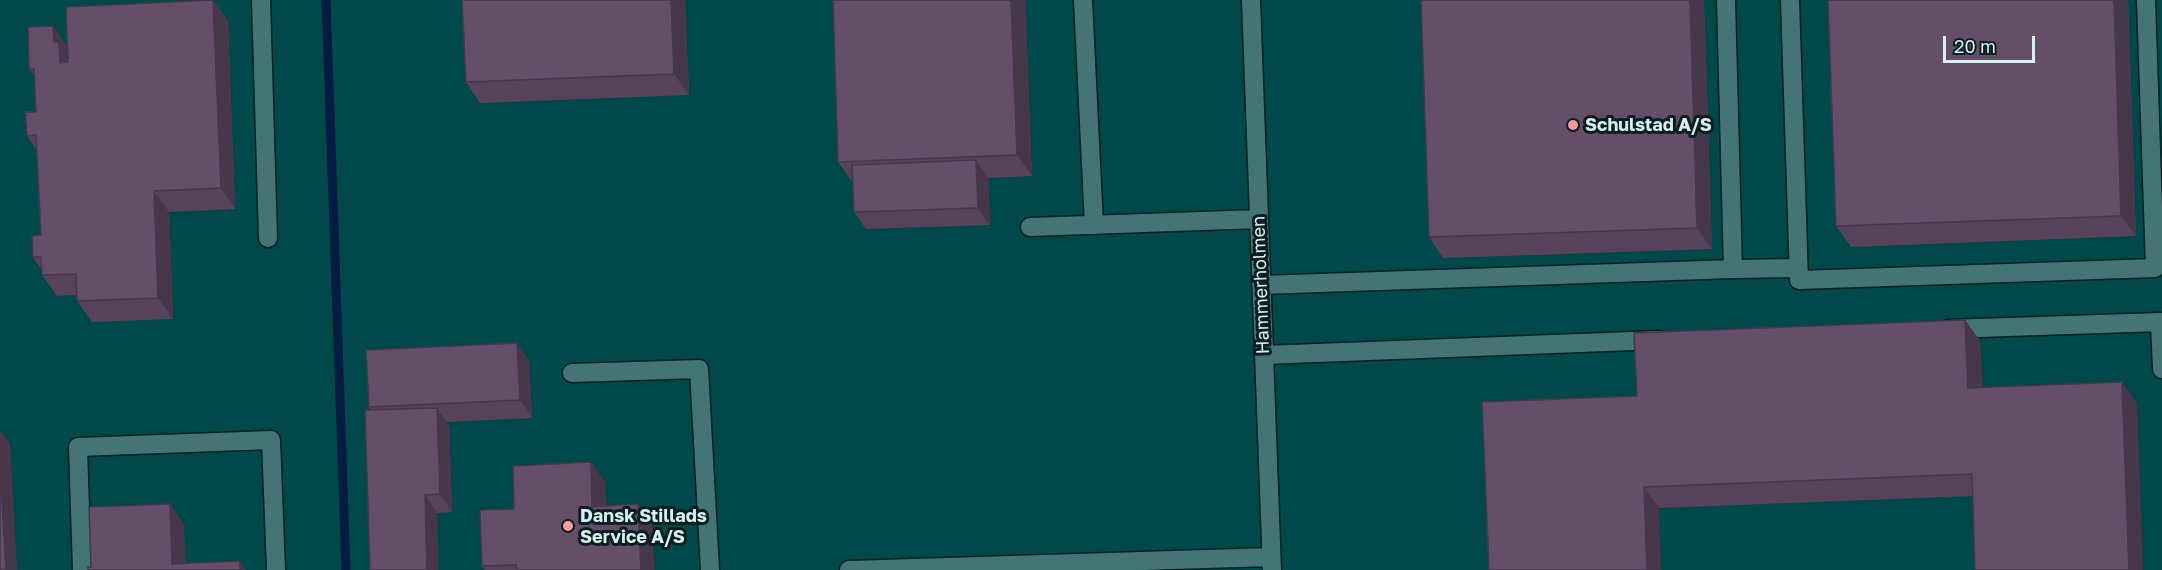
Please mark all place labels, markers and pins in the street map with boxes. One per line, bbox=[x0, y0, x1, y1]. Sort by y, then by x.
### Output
place label: Schulstad A/S bbox=[1585, 114, 1712, 136]
marker: Schulstad A/S bbox=[1566, 118, 1580, 132]
place label: Dansk Stillads Service A/S bbox=[580, 505, 707, 548]
marker: Dansk Stillads Service A/S bbox=[561, 519, 575, 533]

